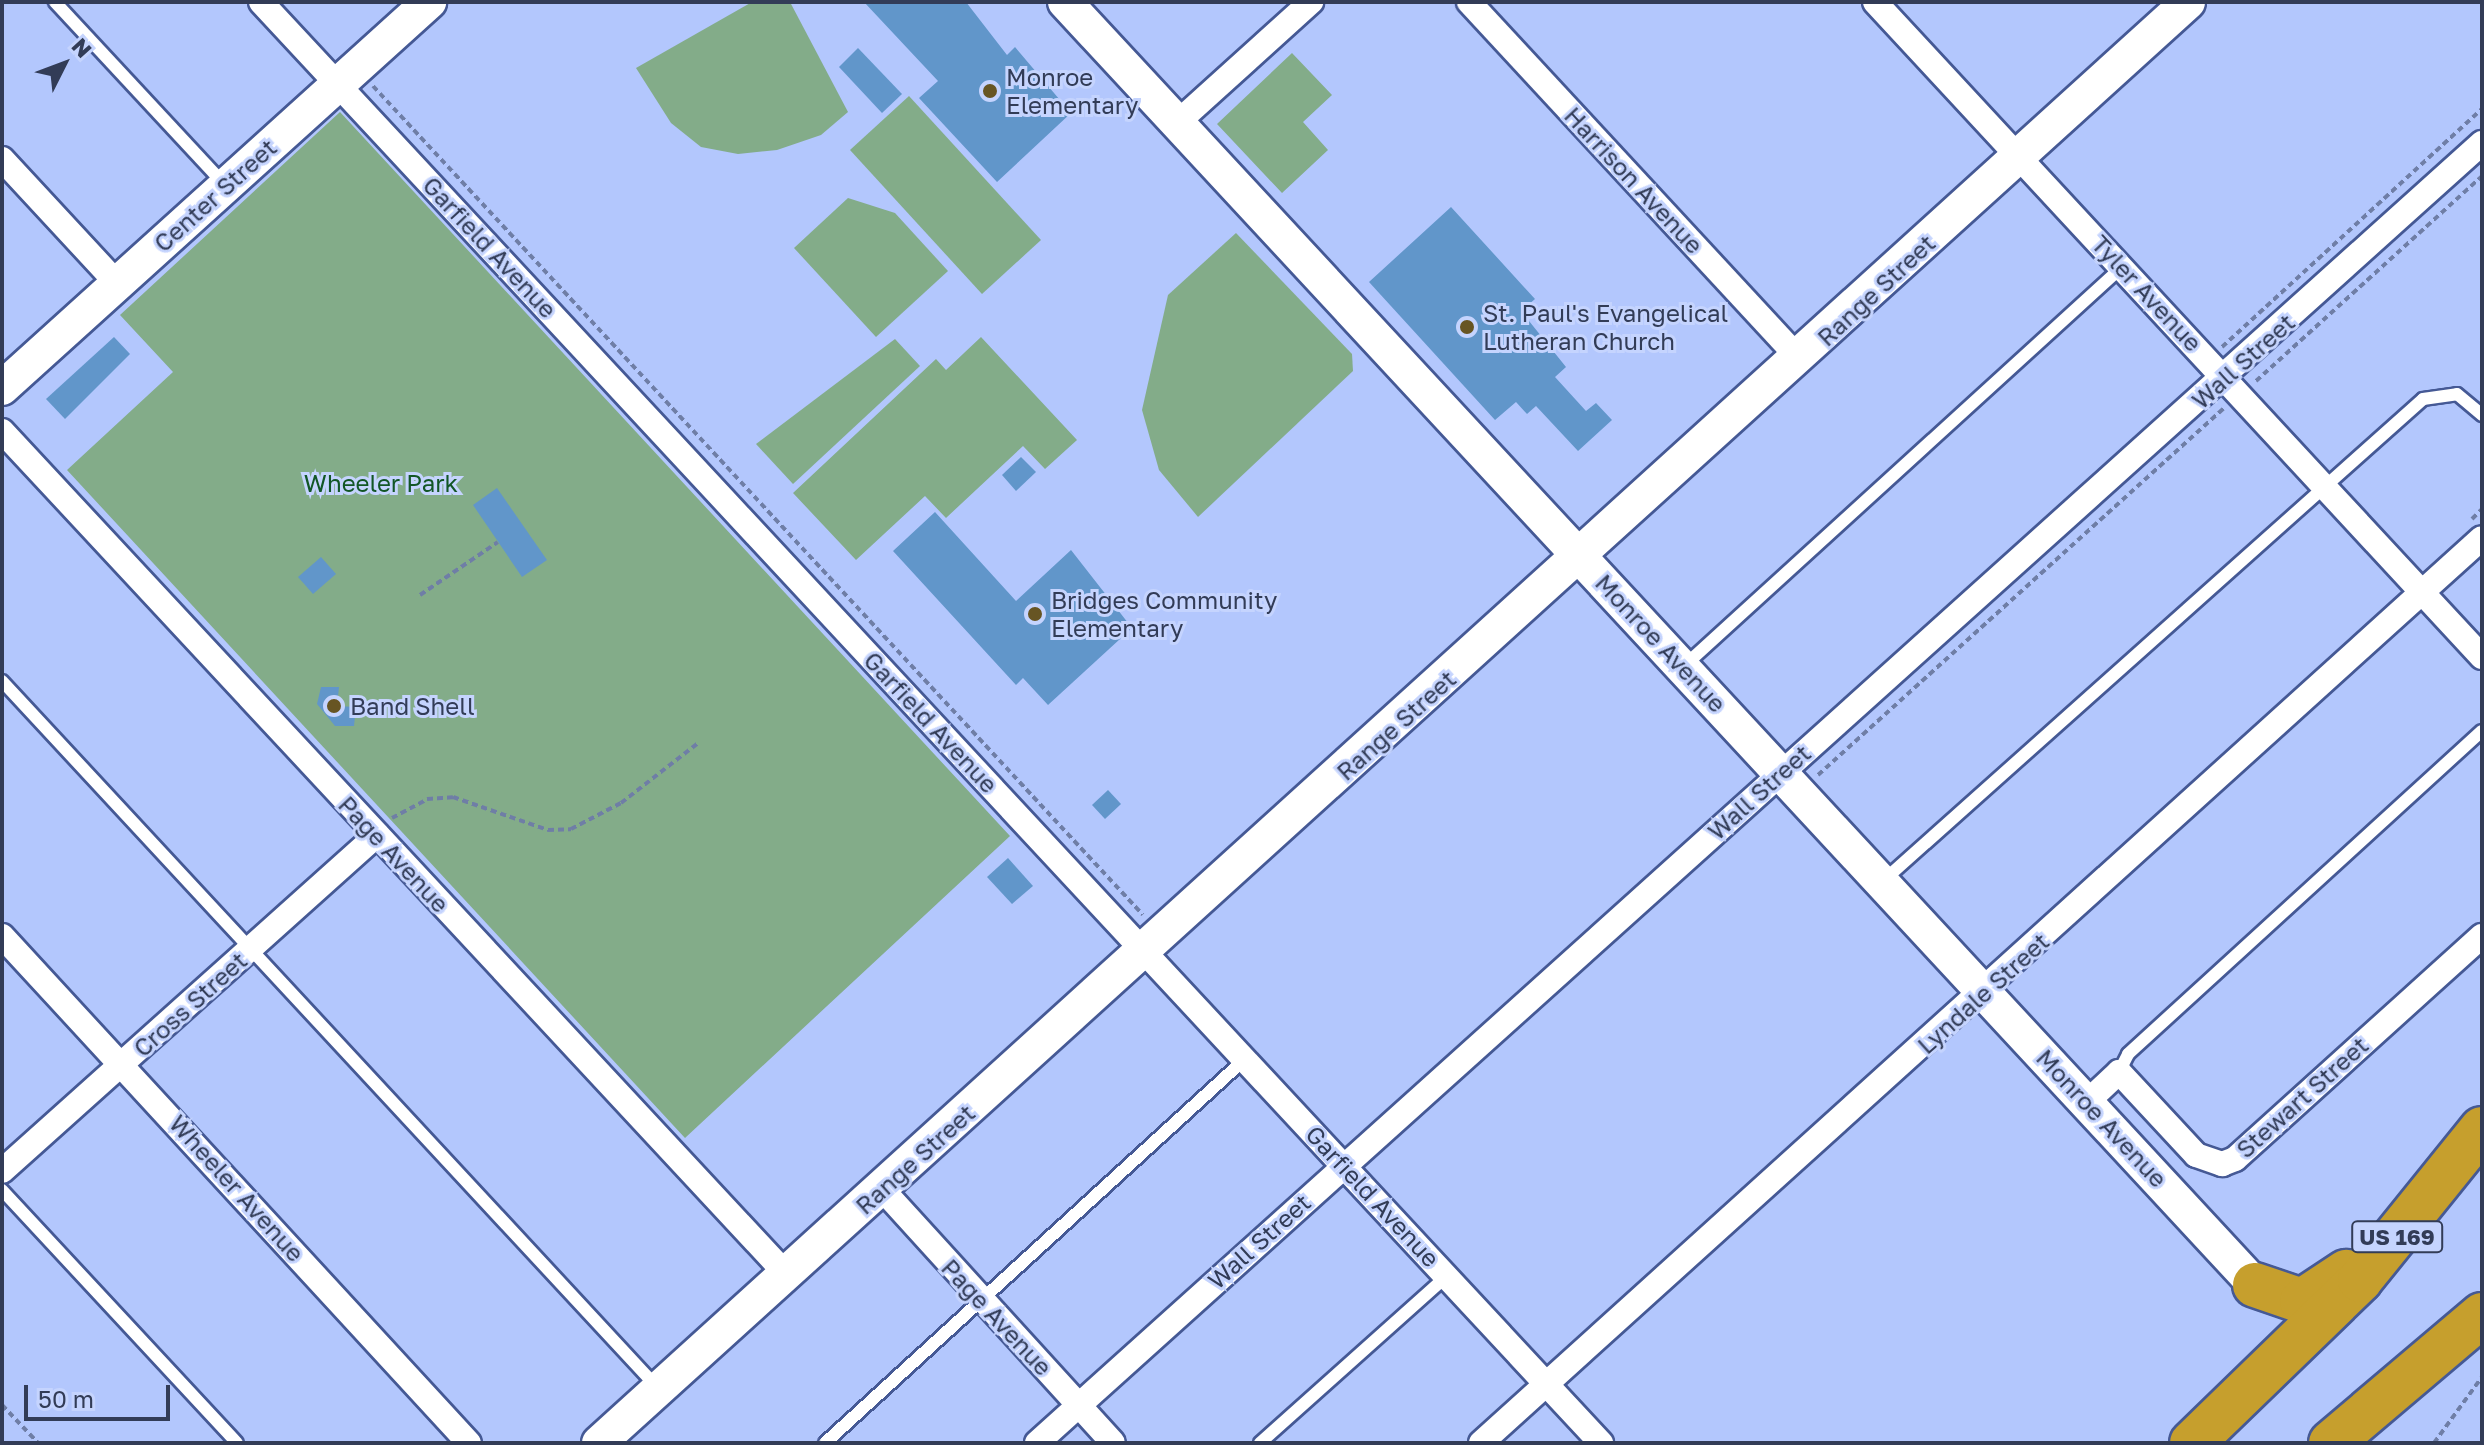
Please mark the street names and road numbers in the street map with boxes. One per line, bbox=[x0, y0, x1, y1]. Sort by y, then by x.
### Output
street label: Harrison Avenue bbox=[1559, 101, 1709, 259]
street label: Center Street bbox=[148, 133, 282, 257]
street label: Garfield Avenue bbox=[417, 170, 563, 324]
street label: Range Street bbox=[1811, 228, 1941, 352]
street label: Tyler Avenue bbox=[2086, 229, 2208, 357]
street label: Wall Street bbox=[2186, 307, 2300, 415]
street label: Monroe Avenue bbox=[1590, 568, 1732, 718]
street label: Garfield Avenue bbox=[858, 645, 1004, 799]
street label: Range Street bbox=[1331, 664, 1461, 786]
street label: Wall Street bbox=[1702, 738, 1816, 846]
street label: Page Avenue bbox=[333, 790, 455, 918]
street label: Lyndale Street bbox=[1911, 927, 2055, 1059]
street label: Cross Street bbox=[127, 946, 253, 1062]
street label: Stewart Street bbox=[2230, 1030, 2374, 1164]
street label: Monroe Avenue bbox=[2031, 1043, 2173, 1193]
street label: Range Street bbox=[850, 1098, 980, 1220]
street label: Wheeler Avenue bbox=[164, 1109, 310, 1267]
street label: Garfield Avenue bbox=[1300, 1119, 1446, 1273]
street label: Wall Street bbox=[1202, 1187, 1316, 1295]
road number: US 169 bbox=[2351, 1219, 2443, 1255]
street label: Page Avenue bbox=[936, 1253, 1058, 1381]

